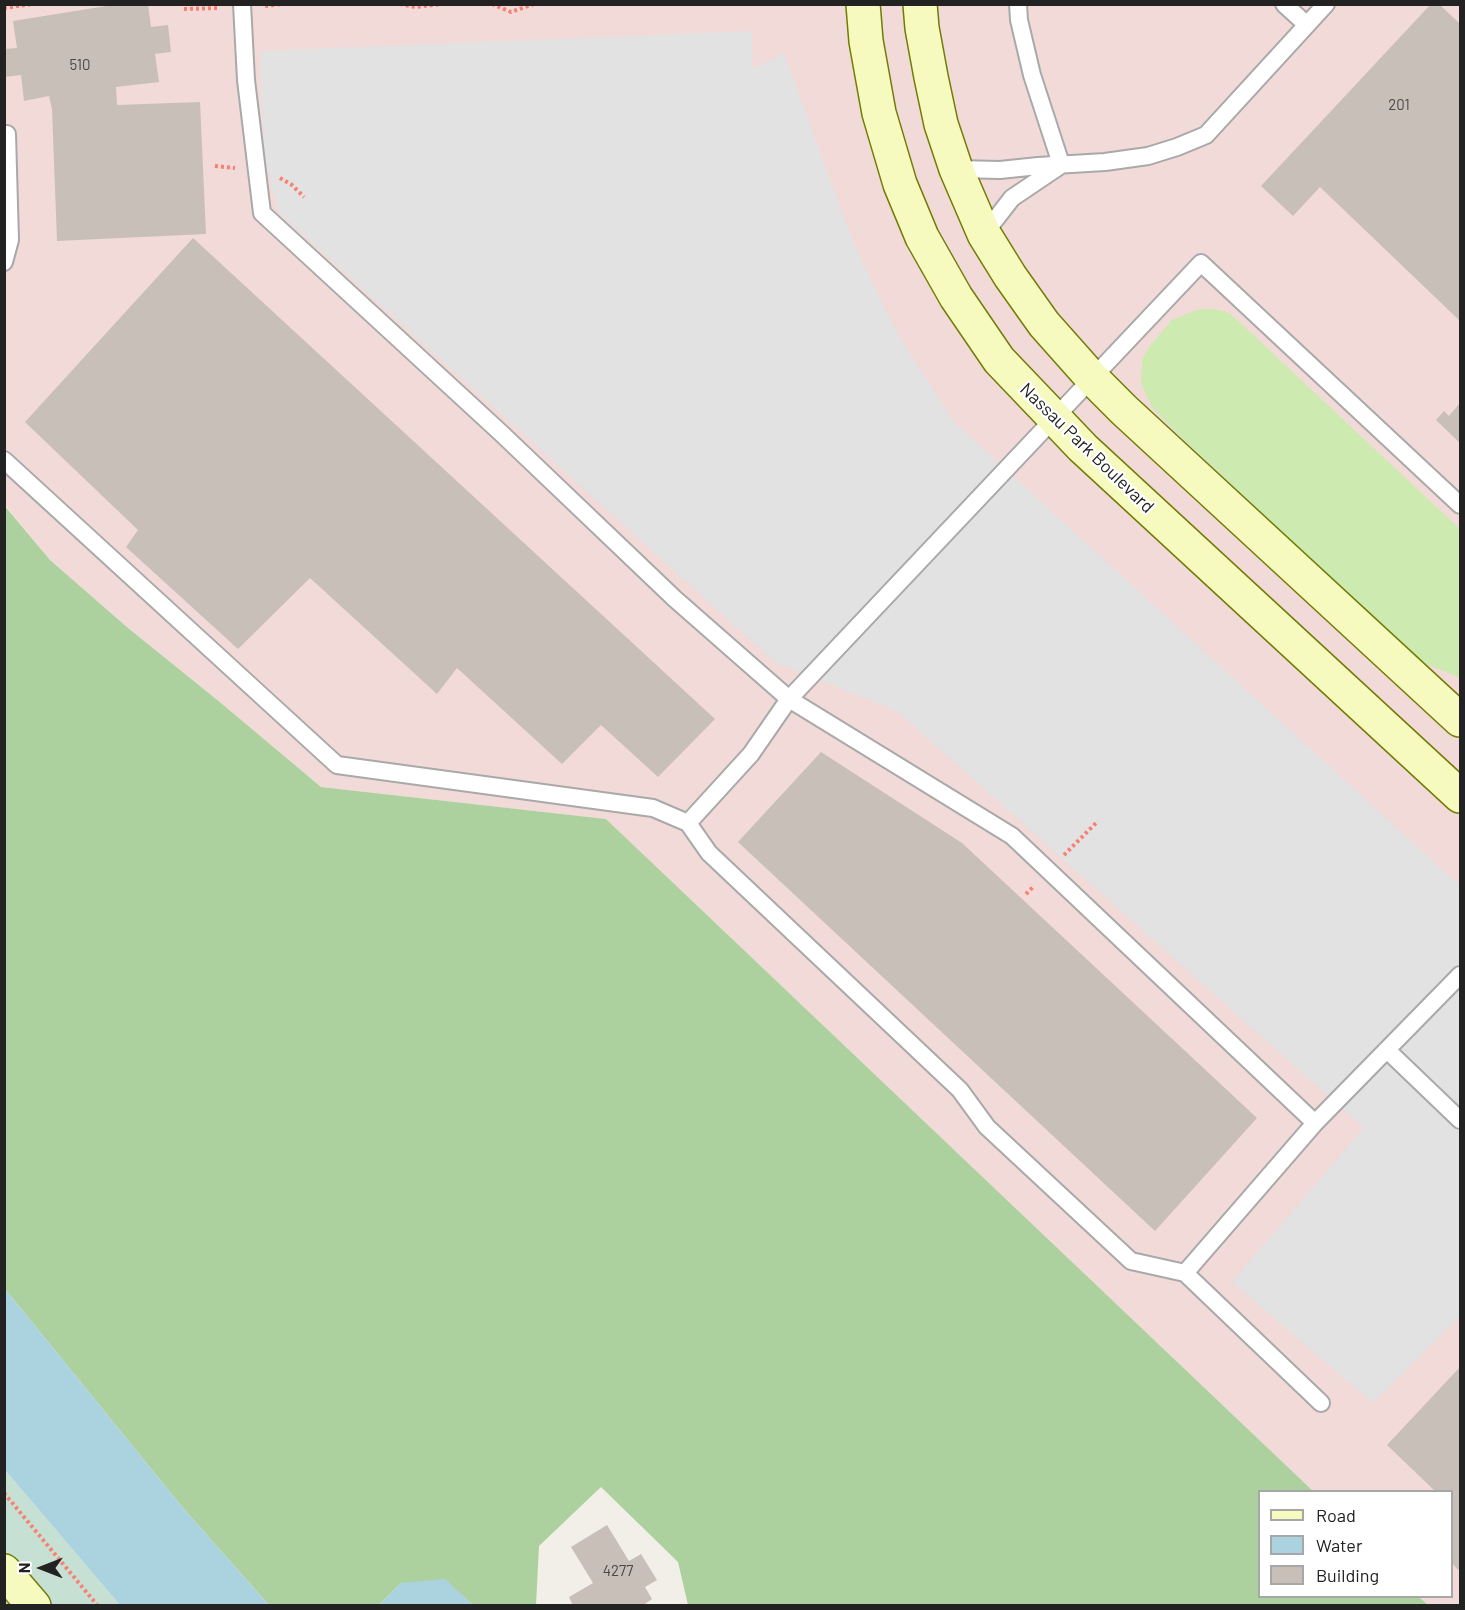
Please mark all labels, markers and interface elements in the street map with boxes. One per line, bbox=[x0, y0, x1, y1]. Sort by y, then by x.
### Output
house number: 510 bbox=[69, 56, 91, 74]
house number: 201 bbox=[1388, 96, 1410, 114]
street label: Nassau Park Boulevard bbox=[1016, 378, 1158, 518]
legend bbox=[1258, 1490, 1453, 1598]
text: Road bbox=[1316, 1504, 1356, 1526]
text: Water bbox=[1316, 1534, 1363, 1556]
north arrow bbox=[12, 1538, 72, 1598]
house number: 4277 bbox=[603, 1562, 633, 1580]
text: N bbox=[14, 1563, 33, 1573]
text: Building bbox=[1316, 1564, 1379, 1586]

